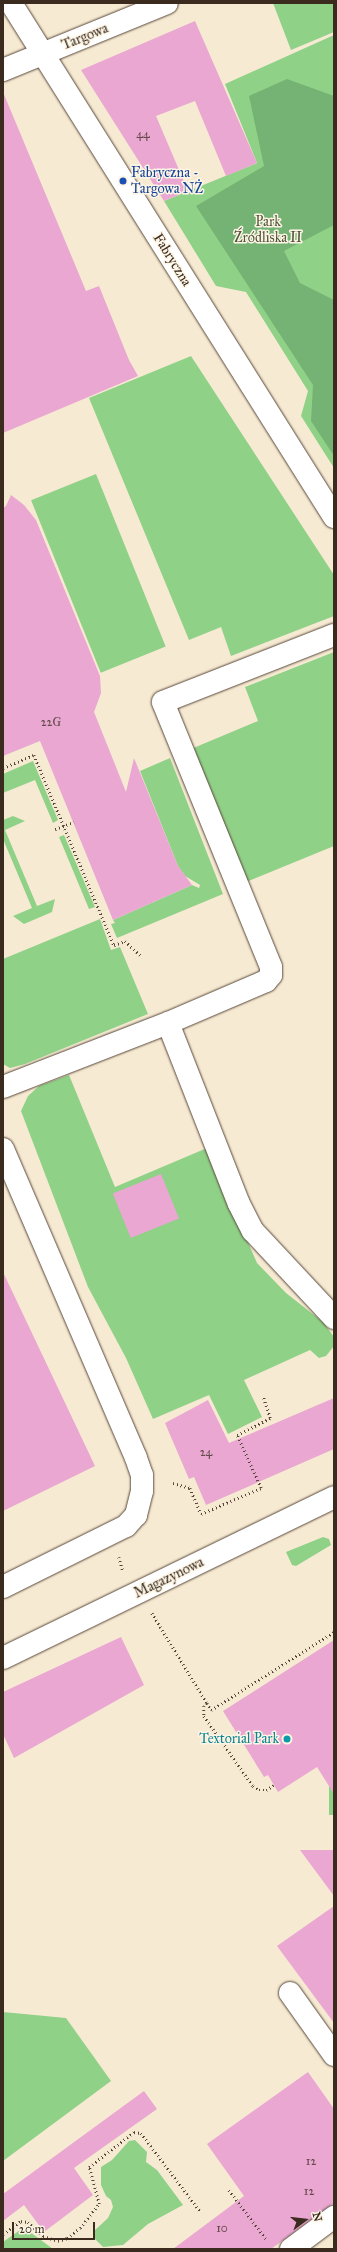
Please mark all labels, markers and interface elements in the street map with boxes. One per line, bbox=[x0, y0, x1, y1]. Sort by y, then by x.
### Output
street label: Targowa bbox=[59, 20, 111, 54]
house number: 44 bbox=[136, 128, 150, 142]
place label: Fabryczna - Targowa NŻ bbox=[131, 165, 203, 198]
marker: Fabryczna - Targowa NŻ bbox=[118, 176, 128, 186]
park label: Park Źródliska II bbox=[234, 214, 302, 246]
street label: Fabryczna bbox=[149, 231, 195, 289]
house number: 22G bbox=[41, 716, 61, 730]
house number: 24 bbox=[200, 1446, 212, 1460]
street label: Magazynowa bbox=[131, 1554, 207, 1602]
place label: Textorial Park bbox=[199, 1731, 279, 1747]
marker: Textorial Park bbox=[282, 1734, 292, 1744]
house number: 12 bbox=[306, 2155, 316, 2169]
house number: 12 bbox=[304, 2185, 314, 2199]
north arrow bbox=[285, 2200, 325, 2240]
text: N bbox=[310, 2211, 325, 2223]
scale bar bbox=[14, 2214, 97, 2240]
text: 20 m bbox=[19, 2222, 45, 2236]
house number: 10 bbox=[216, 2222, 228, 2236]

